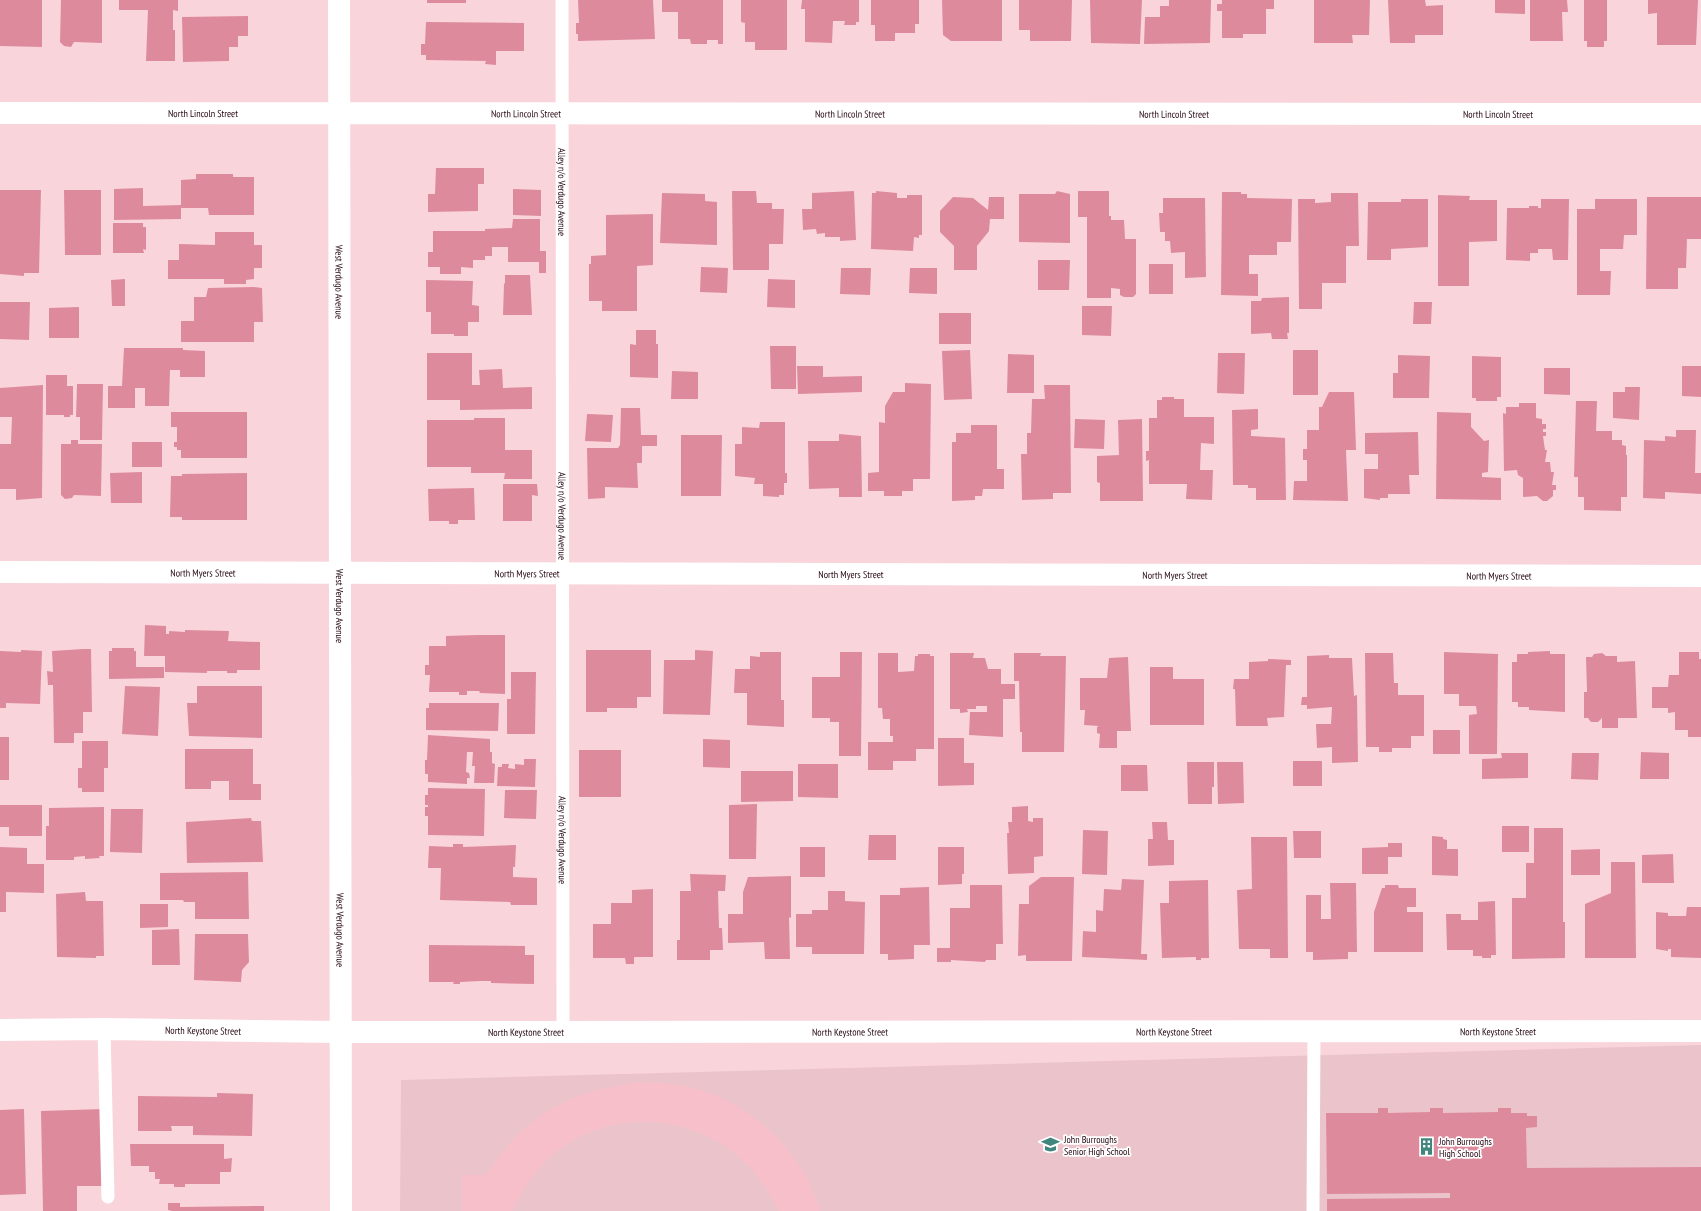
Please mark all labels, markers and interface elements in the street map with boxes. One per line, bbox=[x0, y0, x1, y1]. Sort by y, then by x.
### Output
street label: North Lincoln Street bbox=[168, 107, 238, 120]
street label: North Lincoln Street bbox=[491, 107, 561, 120]
street label: North Lincoln Street bbox=[815, 107, 885, 120]
street label: North Lincoln Street bbox=[1139, 107, 1209, 120]
street label: North Lincoln Street bbox=[1463, 107, 1533, 120]
street label: Alley n/o Verdugo Avenue bbox=[556, 148, 569, 236]
street label: West Verdugo Avenue bbox=[333, 245, 346, 319]
street label: Alley n/o Verdugo Avenue bbox=[556, 472, 569, 560]
street label: North Myers Street bbox=[170, 566, 236, 579]
street label: North Myers Street bbox=[494, 567, 560, 580]
street label: North Myers Street bbox=[818, 567, 884, 581]
street label: North Myers Street bbox=[1142, 568, 1208, 581]
street label: West Verdugo Avenue bbox=[333, 569, 347, 643]
street label: North Myers Street bbox=[1466, 569, 1532, 582]
street label: Alley n/o Verdugo Avenue bbox=[556, 796, 569, 884]
street label: West Verdugo Avenue bbox=[334, 893, 347, 967]
street label: North Keystone Street bbox=[165, 1023, 241, 1037]
street label: North Keystone Street bbox=[488, 1025, 564, 1038]
street label: North Keystone Street bbox=[812, 1025, 888, 1038]
street label: North Keystone Street bbox=[1136, 1025, 1212, 1038]
street label: North Keystone Street bbox=[1460, 1025, 1536, 1038]
place label: John Burroughs Senior High School bbox=[1063, 1133, 1130, 1158]
school or university icon: John Burroughs Senior High School bbox=[1041, 1135, 1061, 1155]
place label: John Burroughs High School bbox=[1438, 1135, 1493, 1160]
building icon: John Burroughs High School bbox=[1416, 1137, 1436, 1157]

